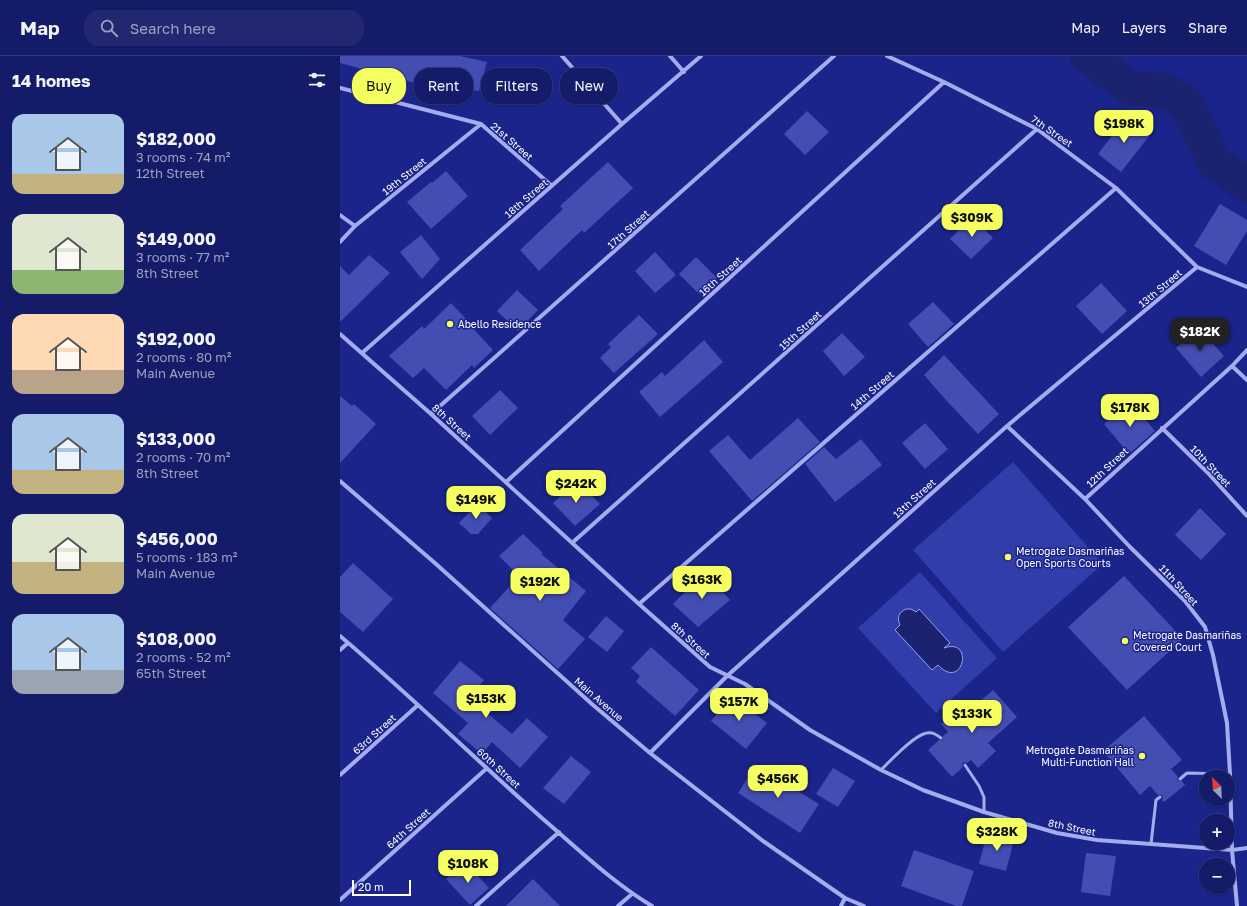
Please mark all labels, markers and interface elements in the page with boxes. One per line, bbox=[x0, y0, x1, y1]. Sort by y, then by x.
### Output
search box bbox=[84, 10, 364, 46]
text: Map bbox=[20, 16, 60, 39]
icon: search bbox=[98, 17, 120, 39]
text: Search here bbox=[130, 19, 216, 37]
text: Map bbox=[1071, 19, 1100, 36]
text: Layers bbox=[1122, 19, 1166, 36]
text: Share bbox=[1188, 19, 1227, 36]
chip: Buy bbox=[352, 68, 406, 104]
chip: Rent bbox=[414, 68, 473, 104]
chip: Filters bbox=[481, 68, 552, 104]
chip: New bbox=[560, 68, 618, 104]
icon: filters bbox=[306, 69, 328, 91]
text: 14 homes bbox=[12, 70, 91, 91]
pin: $198K bbox=[1096, 110, 1152, 144]
street label: 7th Street bbox=[1029, 113, 1075, 149]
text: $198K bbox=[1103, 115, 1145, 131]
street label: 21st Street bbox=[488, 119, 536, 163]
text: $182,000 bbox=[136, 128, 216, 149]
icon: home bbox=[44, 130, 92, 178]
text: 3 rooms · 74 m² bbox=[136, 149, 230, 165]
street label: 19th Street bbox=[380, 155, 428, 197]
text: 12th Street bbox=[136, 165, 205, 181]
street label: 18th Street bbox=[502, 176, 550, 220]
pin: $309K bbox=[944, 204, 1000, 238]
street label: 17th Street bbox=[605, 207, 651, 251]
text: $309K bbox=[951, 209, 993, 225]
text: $149,000 bbox=[136, 228, 216, 249]
icon: home bbox=[44, 230, 92, 278]
text: 3 rooms · 77 m² bbox=[136, 249, 229, 265]
street label: 16th Street bbox=[696, 254, 744, 298]
text: 8th Street bbox=[136, 265, 199, 281]
street label: 13th Street bbox=[1136, 266, 1184, 310]
street label: 15th Street bbox=[776, 308, 824, 352]
place label: Abello Residence bbox=[458, 318, 541, 330]
pin: $182K bbox=[1172, 318, 1228, 352]
marker: Abello Residence bbox=[445, 319, 455, 329]
text: $182K bbox=[1179, 323, 1221, 339]
text: $192,000 bbox=[136, 328, 216, 349]
icon: home bbox=[44, 330, 92, 378]
text: 2 rooms · 80 m² bbox=[136, 349, 232, 365]
text: Main Avenue bbox=[136, 365, 215, 381]
street label: 14th Street bbox=[848, 368, 896, 412]
pin: $178K bbox=[1102, 394, 1158, 428]
text: $178K bbox=[1110, 399, 1150, 415]
street label: 8th Street bbox=[430, 401, 474, 443]
text: $133,000 bbox=[136, 428, 215, 449]
icon: home bbox=[44, 430, 92, 478]
street label: 10th Street bbox=[1188, 443, 1234, 489]
street label: 12th Street bbox=[1084, 445, 1130, 489]
text: 2 rooms · 70 m² bbox=[136, 449, 231, 465]
text: 8th Street bbox=[136, 465, 199, 481]
pin: $242K bbox=[548, 470, 604, 504]
text: $242K bbox=[555, 475, 597, 491]
street label: 13th Street bbox=[890, 476, 938, 520]
pin: $149K bbox=[448, 486, 504, 520]
text: $149K bbox=[455, 491, 497, 507]
text: $456,000 bbox=[136, 528, 218, 549]
icon: home bbox=[44, 530, 92, 578]
place label: Metrogate Dasmariñas Open Sports Courts bbox=[1016, 545, 1124, 569]
text: 5 rooms · 183 m² bbox=[136, 549, 237, 565]
marker: Metrogate Dasmariñas Open Sports Courts bbox=[1003, 552, 1013, 562]
street label: 11th Street bbox=[1157, 562, 1201, 608]
text: Main Avenue bbox=[136, 565, 215, 581]
pin: $163K bbox=[674, 566, 730, 600]
pin: $192K bbox=[512, 568, 568, 602]
text: $163K bbox=[681, 571, 723, 587]
text: $192K bbox=[519, 573, 561, 589]
street label: 8th Street bbox=[669, 619, 713, 661]
text: $108,000 bbox=[136, 628, 217, 649]
place label: Metrogate Dasmariñas Covered Court bbox=[1133, 629, 1241, 653]
icon: home bbox=[44, 630, 92, 678]
marker: Metrogate Dasmariñas Covered Court bbox=[1120, 636, 1130, 646]
text: 2 rooms · 52 m² bbox=[136, 649, 231, 665]
text: 65th Street bbox=[136, 665, 206, 681]
street label: Main Avenue bbox=[572, 674, 626, 724]
pin: $153K bbox=[458, 685, 514, 719]
pin: $157K bbox=[711, 688, 767, 722]
text: $153K bbox=[466, 690, 506, 706]
text: $157K bbox=[719, 693, 759, 709]
pin: $133K bbox=[944, 700, 1000, 734]
text: $133K bbox=[952, 705, 992, 721]
street label: 63rd Street bbox=[350, 711, 398, 757]
place label: Metrogate Dasmariñas Multi-Function Hall bbox=[1026, 744, 1134, 768]
street label: 60th Street bbox=[475, 745, 523, 791]
marker: Metrogate Dasmariñas Multi-Function Hall bbox=[1137, 751, 1147, 761]
pin: $456K bbox=[750, 765, 806, 799]
text: $456K bbox=[757, 770, 799, 786]
north arrow bbox=[1199, 770, 1235, 806]
map controls bbox=[1199, 770, 1235, 894]
street label: 64th Street bbox=[384, 805, 432, 851]
button: + bbox=[1199, 814, 1235, 850]
street label: 8th Street bbox=[1047, 816, 1097, 838]
pin: $328K bbox=[969, 818, 1025, 852]
text: $328K bbox=[976, 823, 1018, 839]
pin: $108K bbox=[440, 850, 496, 884]
text: $108K bbox=[447, 855, 489, 871]
button: − bbox=[1199, 858, 1235, 894]
scale bar bbox=[352, 878, 411, 897]
text: 20 m bbox=[358, 880, 384, 893]

